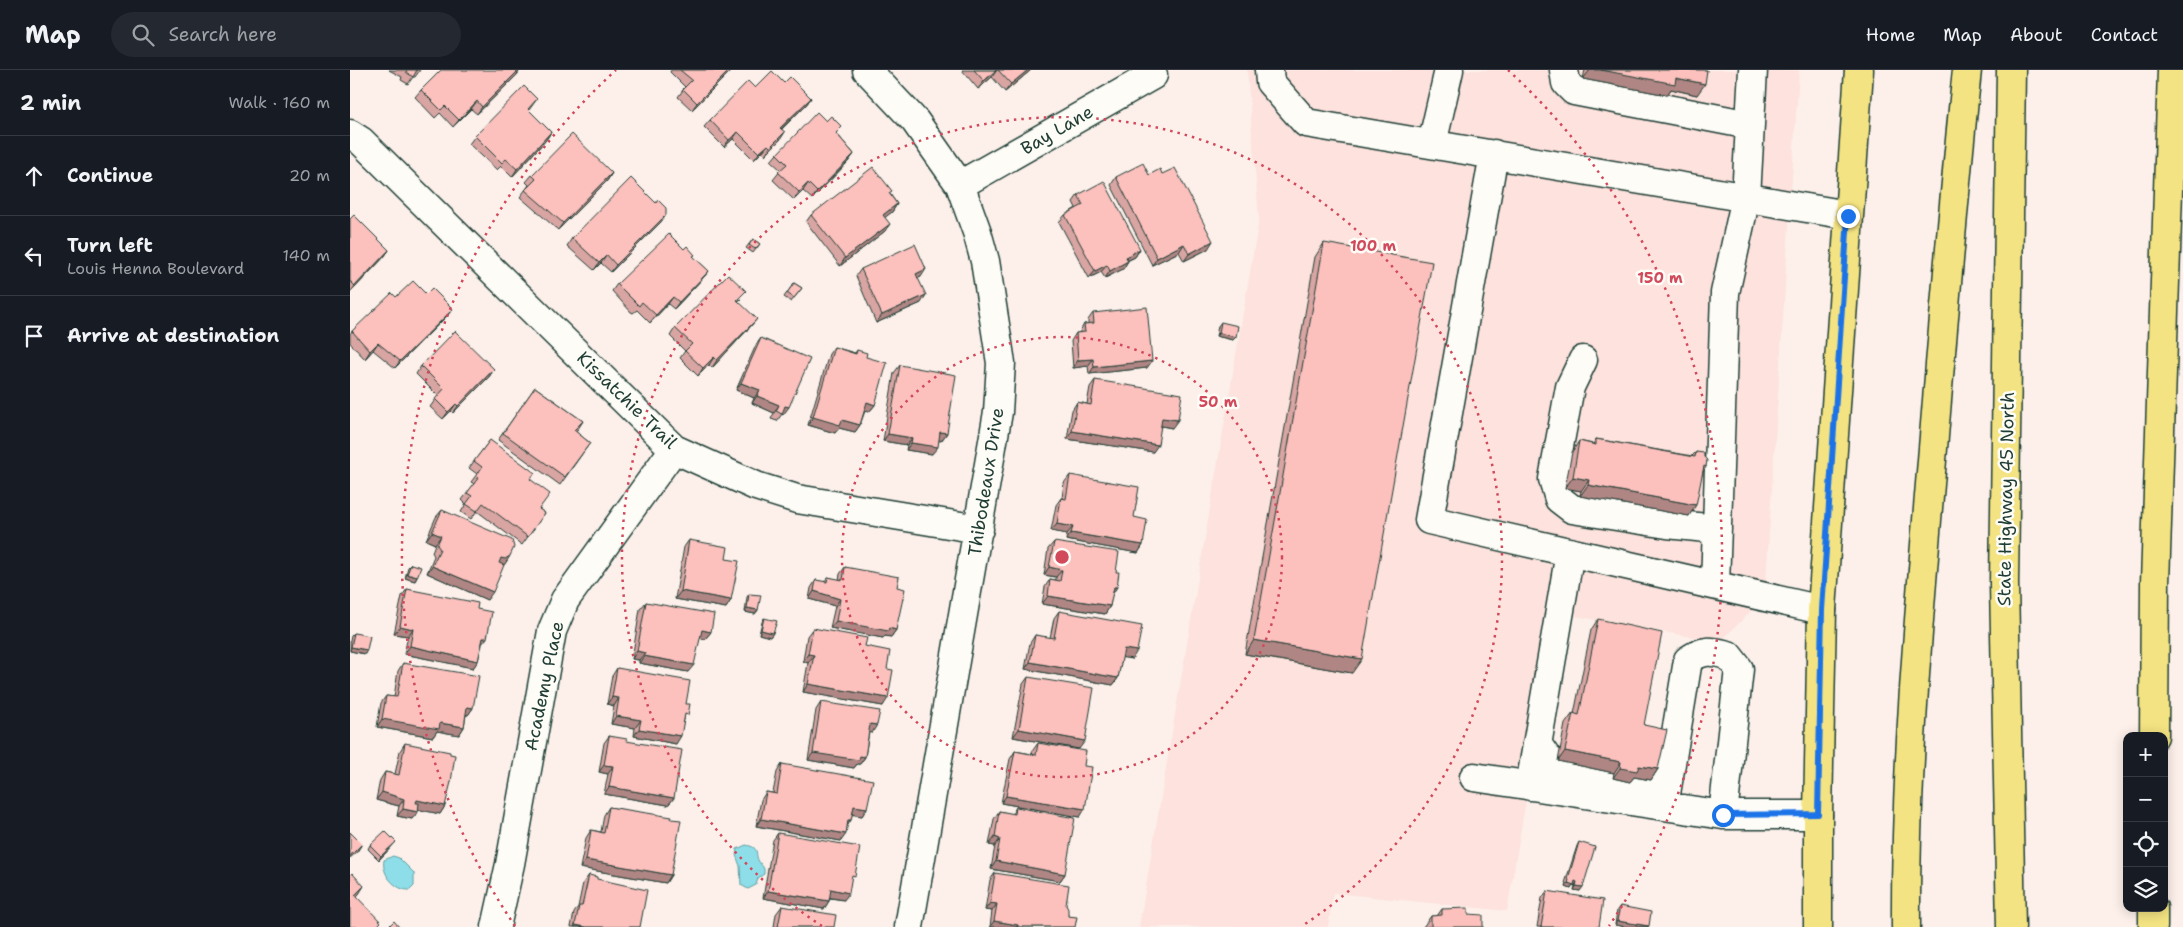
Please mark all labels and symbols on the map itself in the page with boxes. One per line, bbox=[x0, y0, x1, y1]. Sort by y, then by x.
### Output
street label: Bay Lane bbox=[1016, 100, 1098, 160]
route end bbox=[1837, 205, 1860, 228]
text: 100 m bbox=[1350, 236, 1396, 256]
text: 150 m bbox=[1637, 268, 1683, 288]
street label: Kissatchie Trail bbox=[572, 346, 683, 454]
text: 50 m bbox=[1199, 392, 1238, 412]
street label: State Highway 45 North bbox=[1992, 392, 2020, 606]
street label: Thibodeaux Drive bbox=[962, 406, 1010, 558]
centre of rings bbox=[1053, 548, 1071, 566]
street label: Academy Place bbox=[519, 619, 569, 753]
route start bbox=[1712, 804, 1735, 827]

